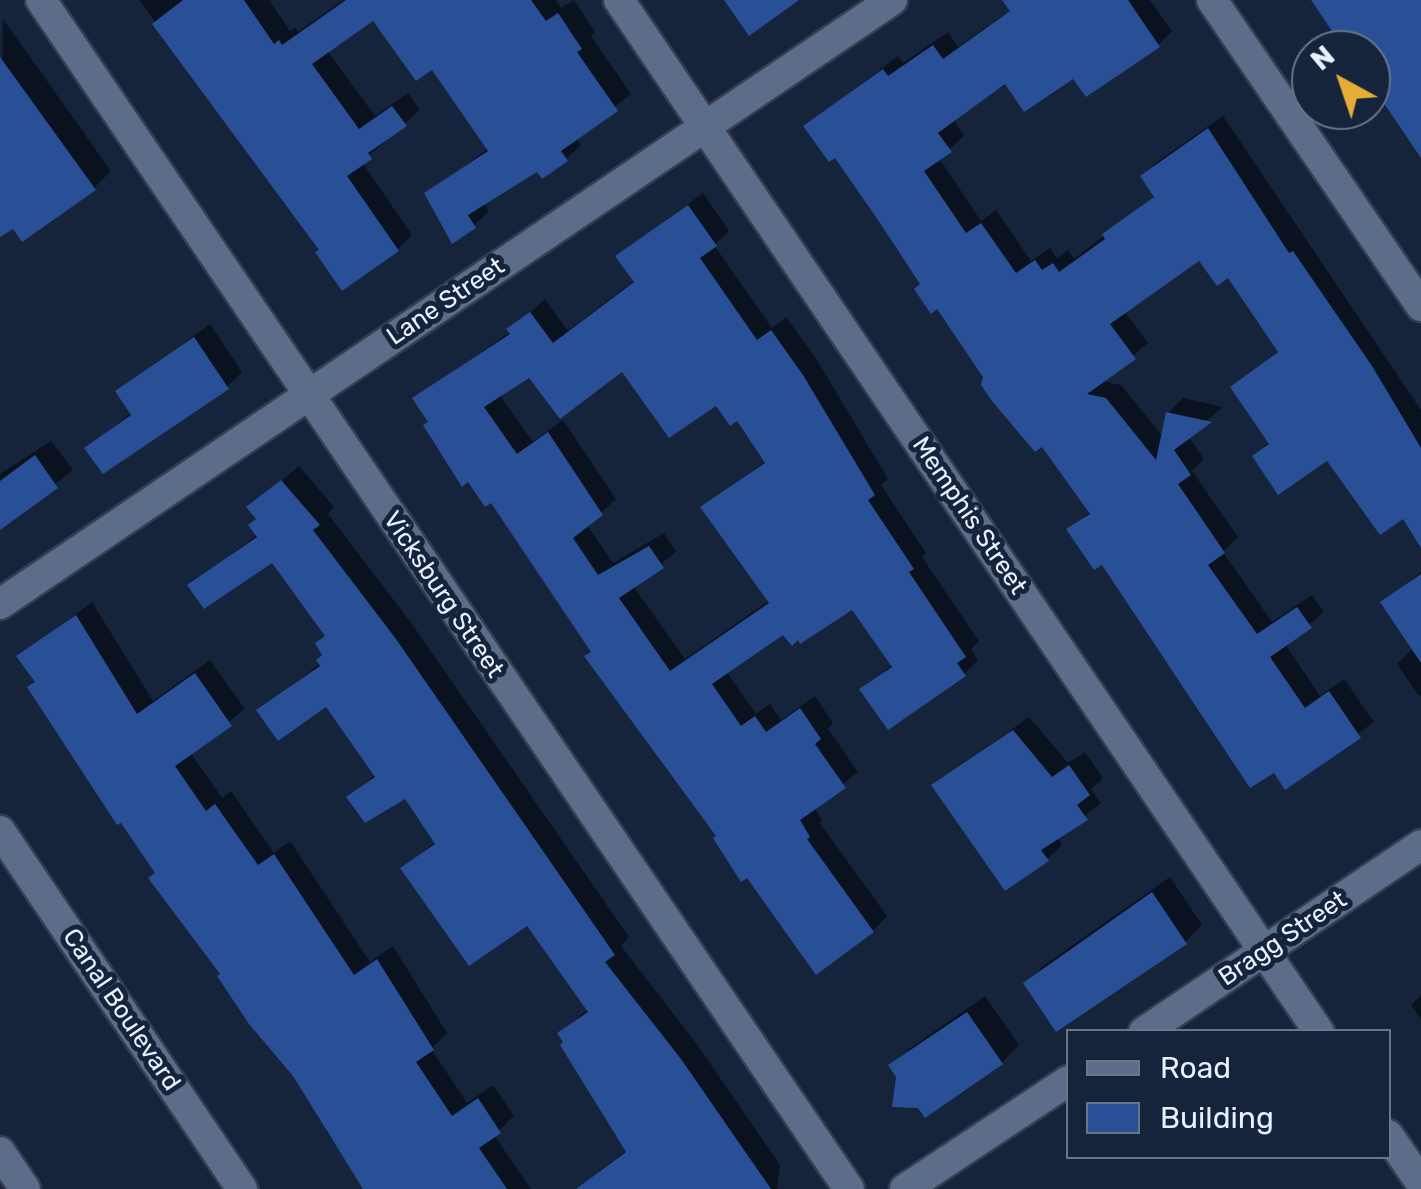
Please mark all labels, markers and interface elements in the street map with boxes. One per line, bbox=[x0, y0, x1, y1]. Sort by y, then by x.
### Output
north arrow bbox=[1291, 30, 1391, 130]
text: N bbox=[1304, 39, 1341, 77]
street label: Lane Street bbox=[381, 252, 511, 352]
street label: Memphis Street bbox=[905, 432, 1033, 600]
street label: Vicksburg Street bbox=[376, 506, 510, 684]
street label: Bragg Street bbox=[1213, 885, 1353, 993]
street label: Canal Boulevard bbox=[56, 923, 186, 1097]
legend bbox=[1066, 1029, 1391, 1159]
text: Road bbox=[1160, 1050, 1231, 1086]
text: Building bbox=[1160, 1100, 1274, 1136]

